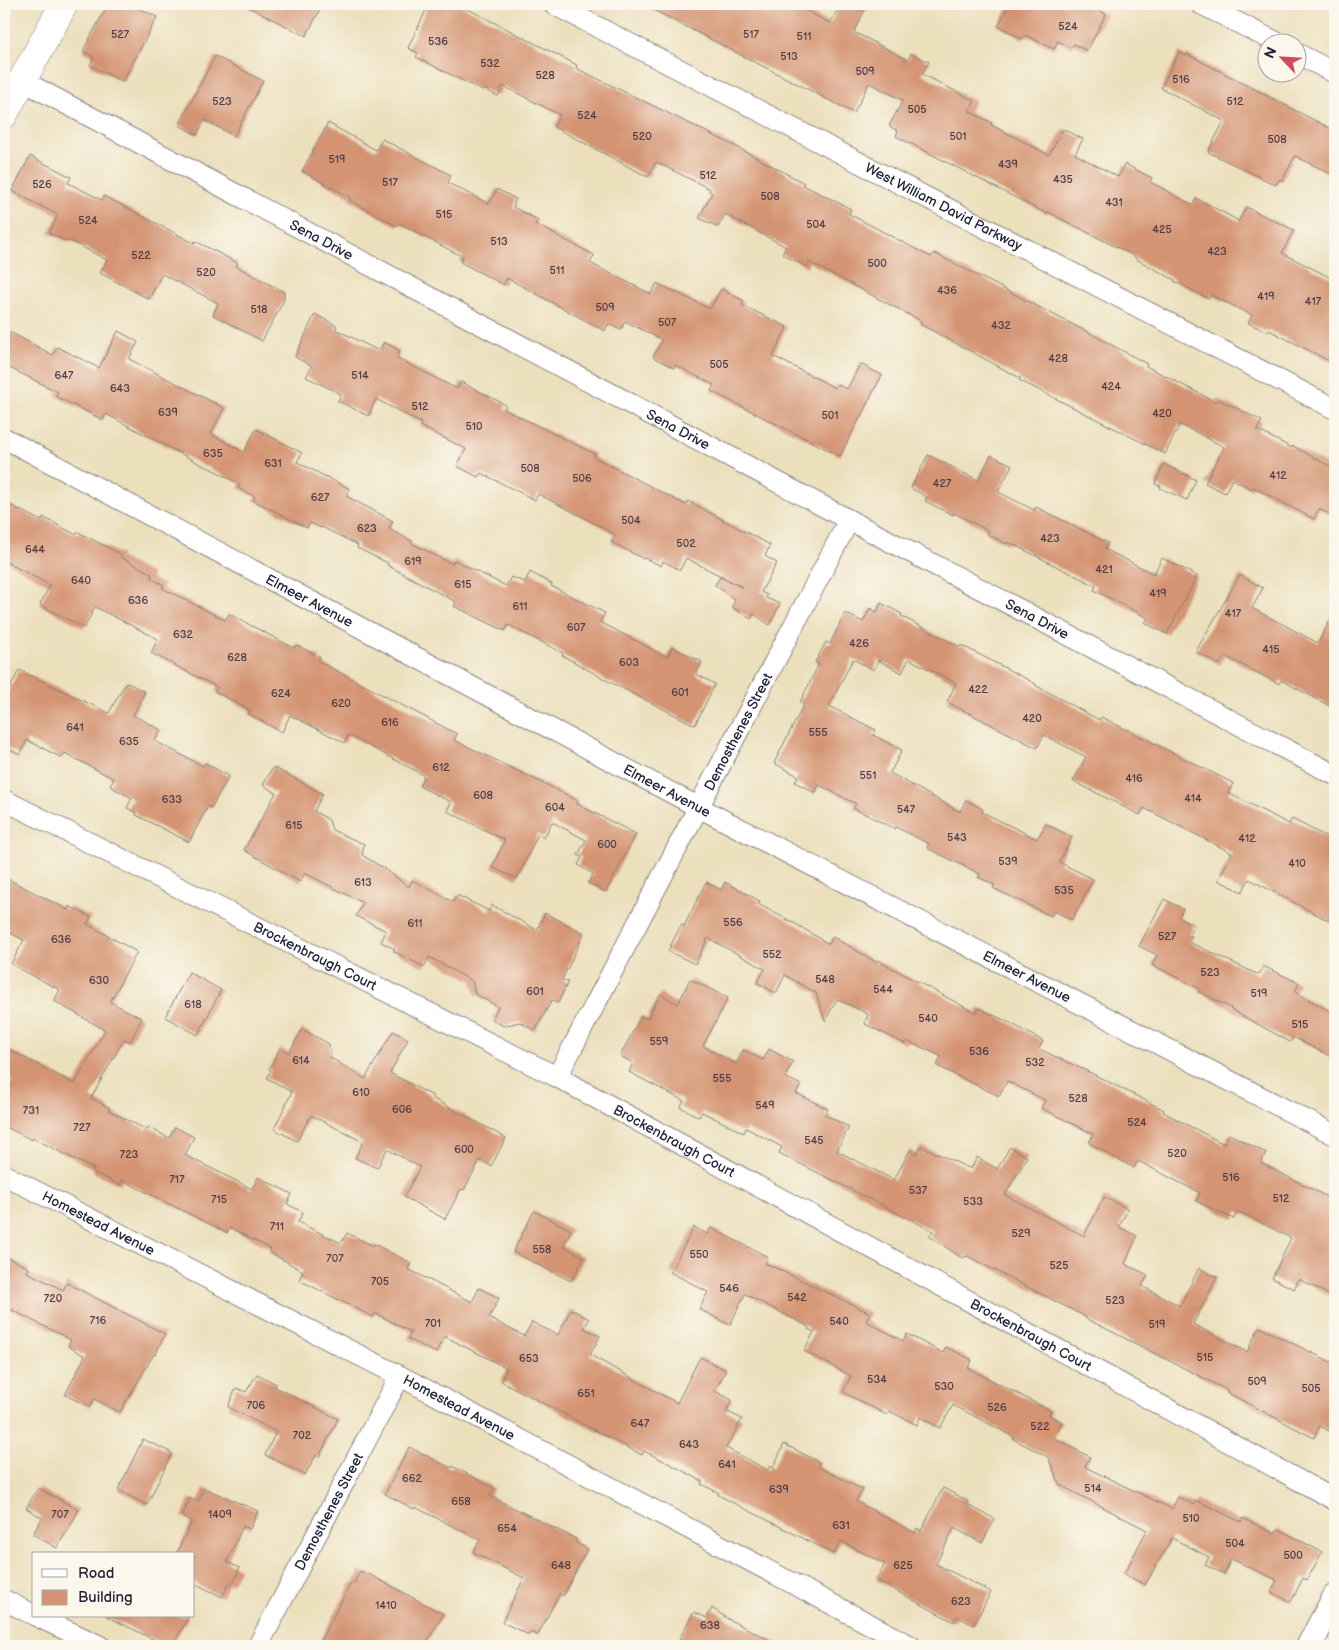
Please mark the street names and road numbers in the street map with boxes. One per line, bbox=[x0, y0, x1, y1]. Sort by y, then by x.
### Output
street label: West William David Parkway bbox=[862, 159, 1025, 255]
street label: Sena Drive bbox=[287, 216, 356, 264]
street label: Sena Drive bbox=[643, 406, 713, 453]
street label: Elmeer Avenue bbox=[263, 571, 356, 631]
street label: Sena Drive bbox=[1002, 596, 1072, 643]
street label: Demosthenes Street bbox=[701, 670, 777, 793]
street label: Elmeer Avenue bbox=[620, 761, 713, 821]
street label: Brockenbraugh Court bbox=[250, 918, 380, 995]
street label: Elmeer Avenue bbox=[980, 947, 1073, 1006]
street label: Brockenbraugh Court bbox=[610, 1101, 738, 1181]
street label: Homestead Avenue bbox=[39, 1188, 157, 1259]
street label: Brockenbraugh Court bbox=[967, 1295, 1095, 1375]
street label: Homestead Avenue bbox=[400, 1371, 518, 1444]
street label: Demosthenes Street bbox=[291, 1449, 367, 1573]

